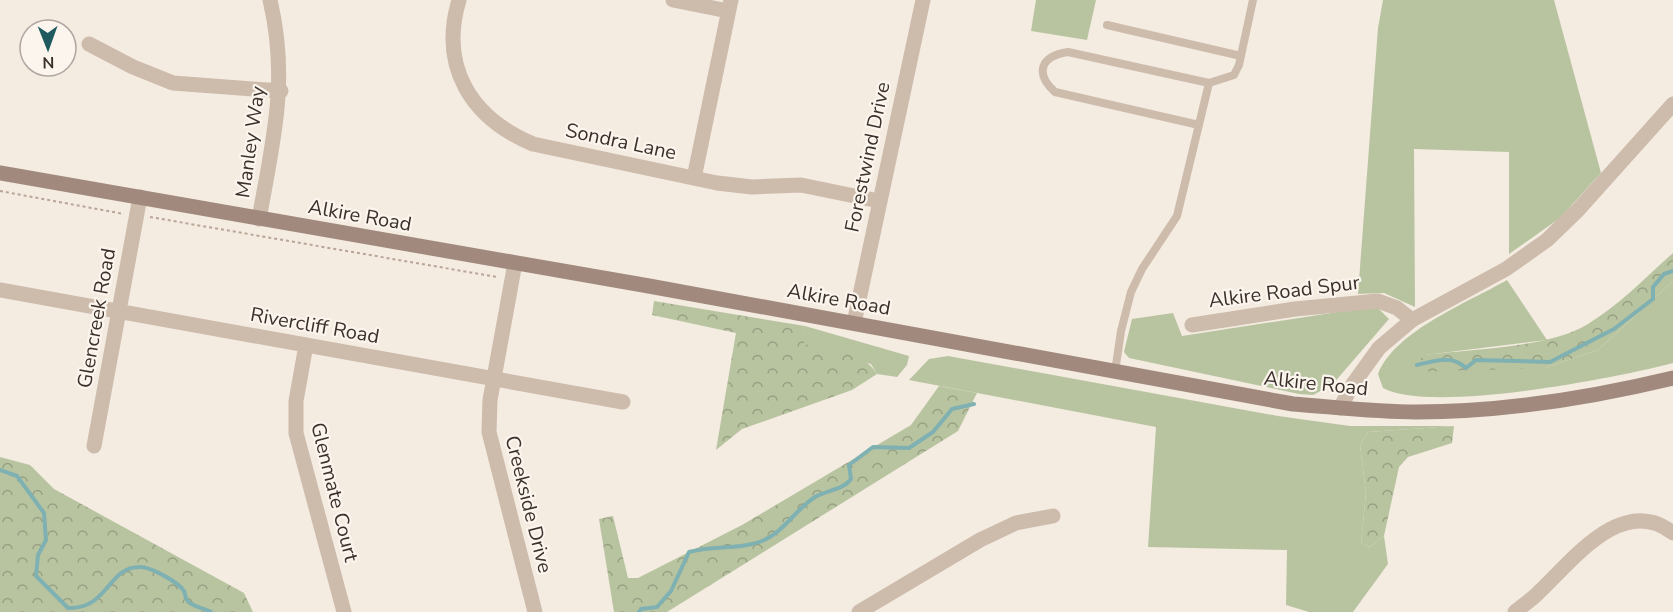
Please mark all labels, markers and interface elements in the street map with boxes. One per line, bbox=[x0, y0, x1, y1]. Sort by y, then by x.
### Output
north arrow bbox=[18, 18, 78, 78]
text: N bbox=[42, 51, 54, 73]
street label: Forestwind Drive bbox=[838, 79, 897, 235]
street label: Manley Way bbox=[229, 84, 272, 200]
street label: Sondra Lane bbox=[563, 117, 679, 166]
street label: Alkire Road bbox=[306, 193, 414, 238]
street label: Glencreek Road bbox=[71, 246, 122, 390]
street label: Alkire Road Spur bbox=[1207, 269, 1361, 314]
street label: Alkire Road bbox=[785, 277, 893, 322]
street label: Rivercliff Road bbox=[248, 301, 381, 350]
street label: Alkire Road bbox=[1263, 365, 1369, 402]
street label: Glenmate Court bbox=[304, 420, 365, 566]
street label: Creekside Drive bbox=[498, 433, 559, 576]

